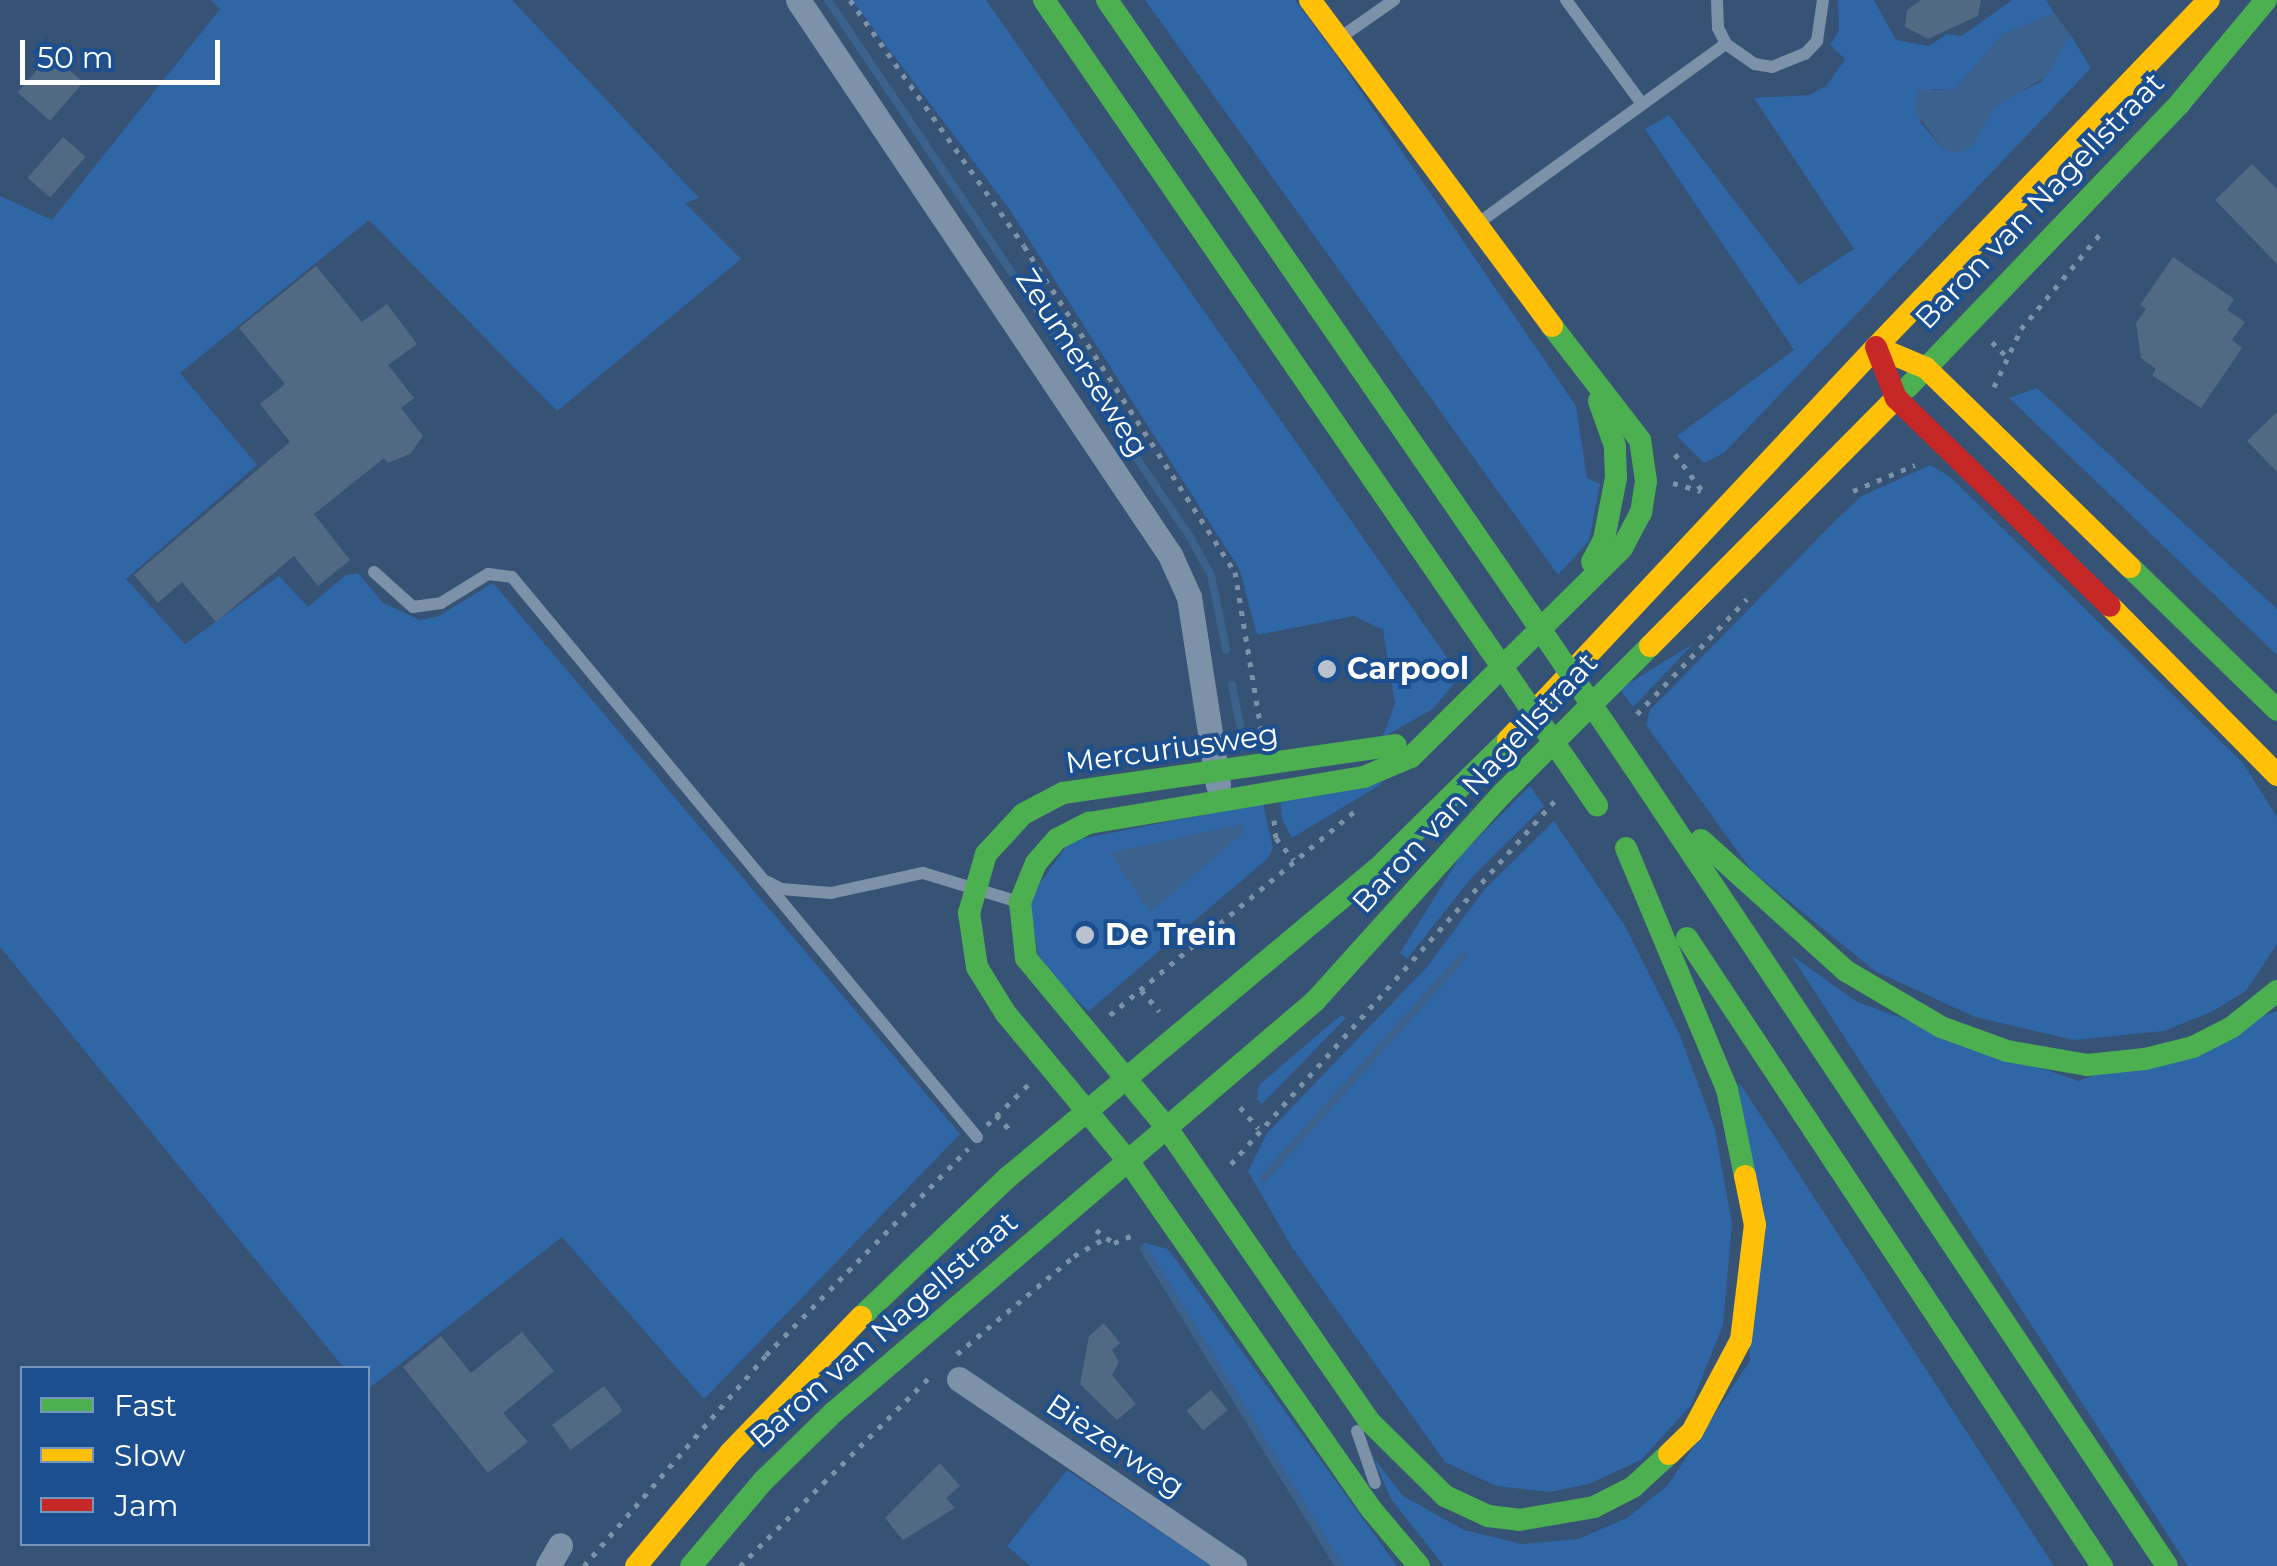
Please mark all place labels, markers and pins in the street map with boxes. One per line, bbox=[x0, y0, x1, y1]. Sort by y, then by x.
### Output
place label: Carpool bbox=[1347, 651, 1469, 687]
marker: Carpool bbox=[1316, 658, 1338, 680]
place label: De Trein bbox=[1105, 917, 1237, 953]
marker: De Trein bbox=[1074, 924, 1096, 946]

